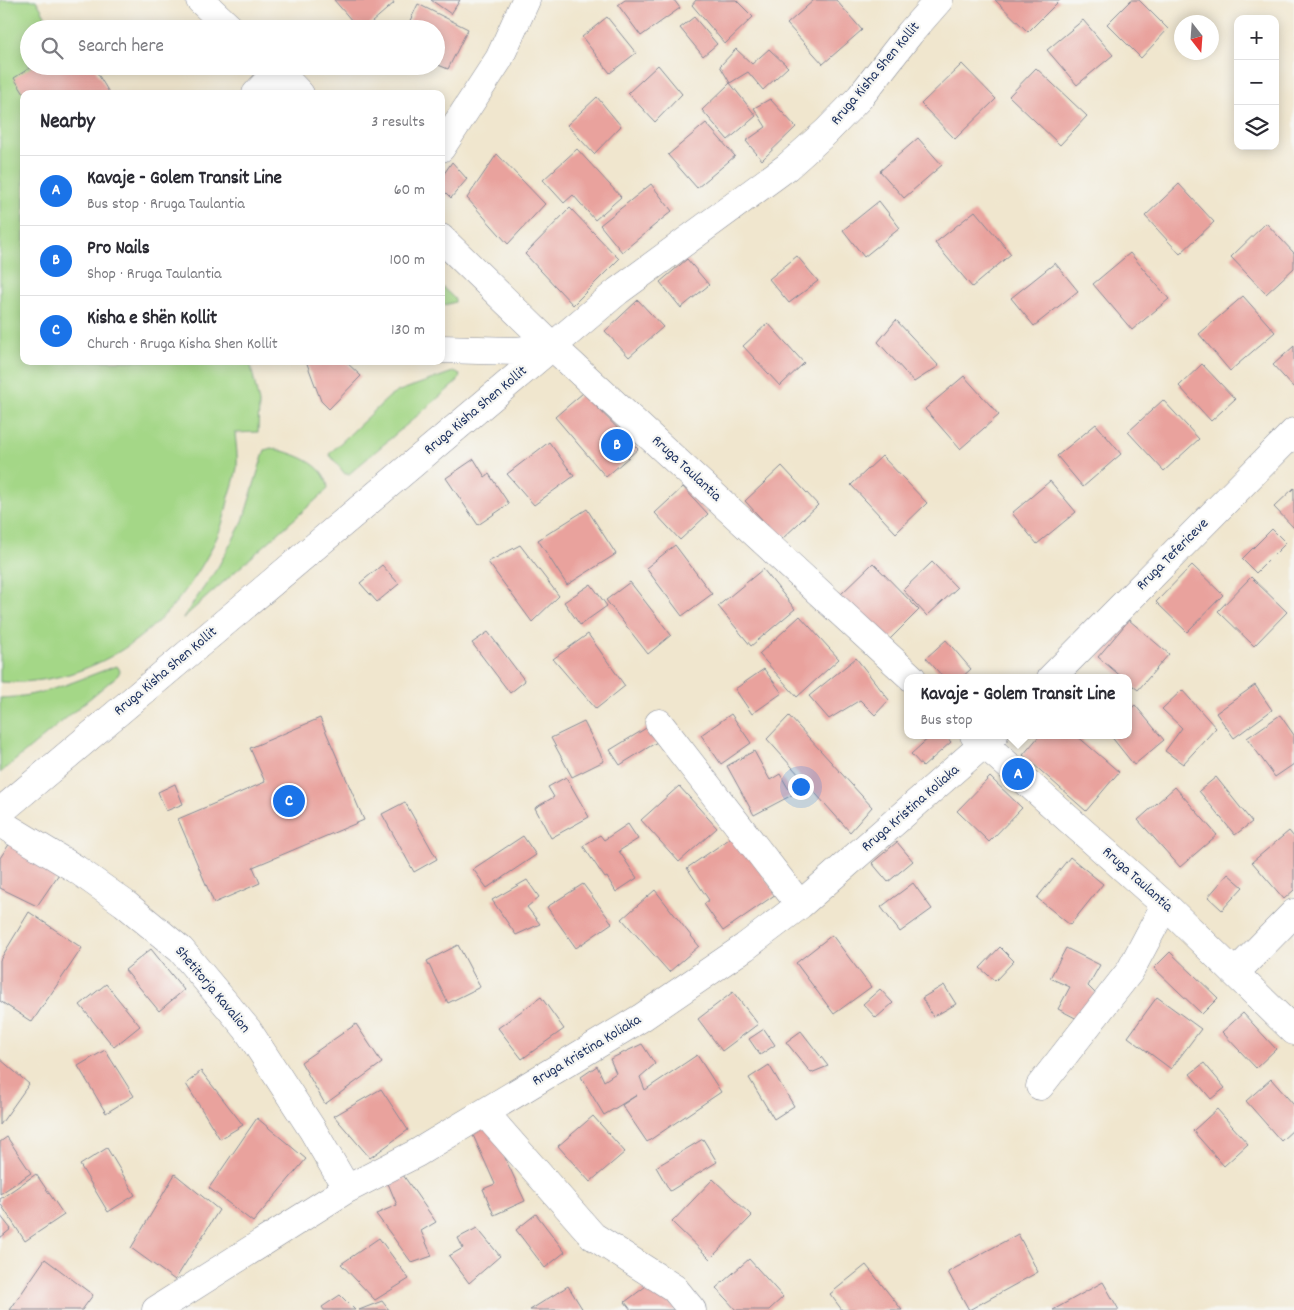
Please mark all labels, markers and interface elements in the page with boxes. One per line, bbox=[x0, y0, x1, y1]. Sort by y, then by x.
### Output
north arrow bbox=[1174, 15, 1219, 60]
map controls bbox=[1234, 15, 1279, 150]
button: + bbox=[1234, 15, 1279, 60]
street label: Rruga Kisha Shen Kollit bbox=[826, 17, 926, 131]
search box bbox=[20, 20, 445, 75]
icon: search bbox=[38, 34, 66, 62]
text: Search here bbox=[78, 34, 164, 61]
button: − bbox=[1234, 60, 1279, 105]
button: layers bbox=[1234, 105, 1279, 150]
text: Nearby bbox=[40, 108, 95, 138]
text: 3 results bbox=[371, 111, 425, 134]
text: Kavaje - Golem Transit Line bbox=[87, 166, 282, 193]
text: A bbox=[52, 179, 60, 202]
text: 60 m bbox=[394, 179, 425, 202]
text: Bus stop · Rruga Taulantia bbox=[87, 193, 245, 216]
text: Pro Nails bbox=[87, 236, 150, 263]
text: B bbox=[52, 249, 60, 272]
text: 100 m bbox=[389, 249, 425, 272]
text: Shop · Rruga Taulantia bbox=[87, 263, 222, 286]
text: Kisha e Shën Kollit bbox=[87, 306, 217, 333]
text: C bbox=[52, 319, 60, 342]
text: 130 m bbox=[391, 319, 425, 342]
text: Church · Rruga Kisha Shen Kollit bbox=[87, 333, 278, 356]
street label: Rruga Kisha Shen Kollit bbox=[419, 361, 533, 461]
pin: B bbox=[601, 426, 633, 464]
street label: Rruga Taulantia bbox=[646, 431, 727, 508]
street label: Rruga Tefericeve bbox=[1132, 513, 1215, 596]
street label: Rruga Kisha Shen Kollit bbox=[109, 622, 223, 722]
popup bbox=[904, 674, 1132, 739]
text: Kavaje - Golem Transit Line bbox=[921, 682, 1115, 709]
text: Bus stop bbox=[921, 709, 973, 732]
pin: A bbox=[1002, 755, 1034, 793]
street label: Rruga Kristina Koliaka bbox=[857, 759, 966, 858]
your location bbox=[788, 774, 814, 800]
pin: C bbox=[273, 782, 305, 820]
street label: Rruga Taulantia bbox=[1097, 842, 1178, 919]
street label: Shetitorja Kavalion bbox=[169, 942, 255, 1038]
street label: Rruga Kristina Koliaka bbox=[528, 1009, 647, 1092]

